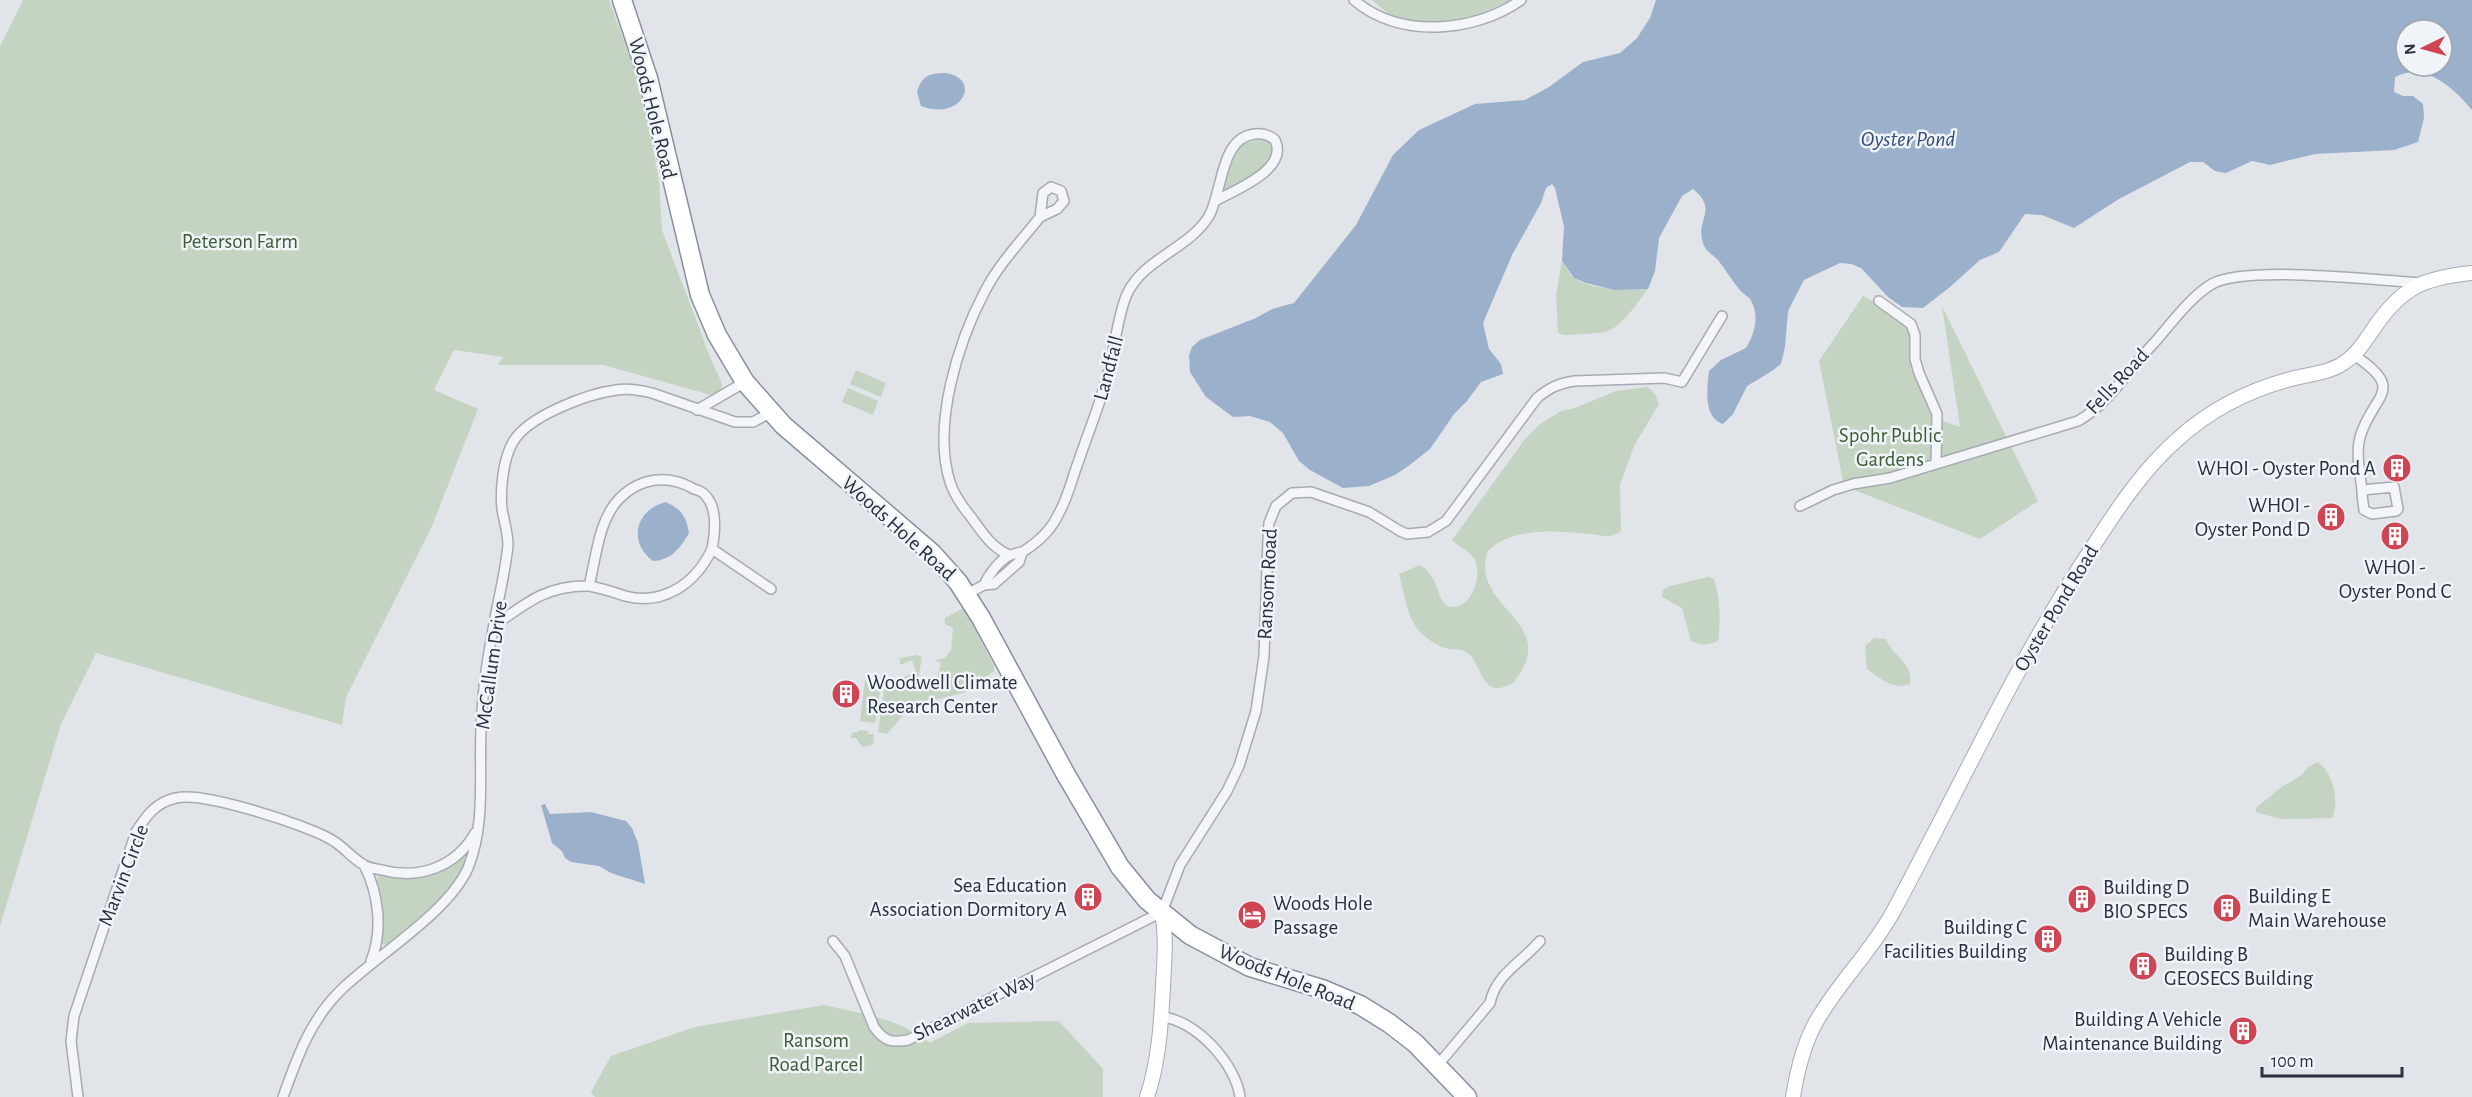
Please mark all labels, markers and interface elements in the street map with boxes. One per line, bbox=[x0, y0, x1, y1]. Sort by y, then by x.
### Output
north arrow bbox=[2394, 18, 2454, 78]
street label: Woods Hole Road bbox=[625, 35, 680, 181]
text: N bbox=[2402, 43, 2419, 55]
water label: Oyster Pond bbox=[1861, 128, 1955, 150]
park label: Peterson Farm bbox=[182, 231, 298, 252]
street label: Landfall bbox=[1090, 333, 1127, 403]
street label: Fells Road bbox=[2082, 344, 2153, 418]
park label: Spohr Public Gardens bbox=[1839, 425, 1941, 470]
building icon: WHOI - Oyster Pond A bbox=[2381, 452, 2413, 484]
place label: WHOI - Oyster Pond A bbox=[2197, 458, 2376, 479]
street label: Woods Hole Road bbox=[838, 472, 960, 585]
place label: WHOI - Oyster Pond D bbox=[2195, 495, 2310, 540]
building icon: WHOI - Oyster Pond D bbox=[2315, 501, 2347, 533]
building icon: WHOI - Oyster Pond C bbox=[2379, 520, 2411, 552]
street label: Ransom Road bbox=[1254, 528, 1281, 640]
street label: Oyster Pond Road bbox=[2010, 541, 2102, 675]
place label: WHOI - Oyster Pond C bbox=[2339, 557, 2451, 602]
street label: McCallum Drive bbox=[472, 599, 511, 731]
place label: Woodwell Climate Research Center bbox=[867, 672, 1017, 717]
building icon: Woodwell Climate Research Center bbox=[830, 678, 862, 710]
street label: Marvin Circle bbox=[95, 822, 152, 929]
place label: Sea Education Association Dormitory A bbox=[870, 875, 1067, 920]
place label: Building D BIO SPECS bbox=[2103, 877, 2189, 922]
building icon: Sea Education Association Dormitory A bbox=[1072, 881, 1104, 913]
building icon: Building D BIO SPECS bbox=[2066, 883, 2098, 915]
place label: Building E Main Warehouse bbox=[2248, 886, 2386, 931]
building icon: Building E Main Warehouse bbox=[2211, 892, 2243, 924]
place label: Woods Hole Passage bbox=[1273, 893, 1373, 938]
hotel icon: Woods Hole Passage bbox=[1236, 899, 1268, 931]
place label: Building C Facilities Building bbox=[1883, 917, 2028, 962]
building icon: Building C Facilities Building bbox=[2032, 923, 2064, 955]
street label: Woods Hole Road bbox=[1216, 941, 1358, 1014]
place label: Building B GEOSECS Building bbox=[2164, 944, 2314, 989]
building icon: Building B GEOSECS Building bbox=[2127, 950, 2159, 982]
street label: Shearwater Way bbox=[910, 968, 1038, 1045]
place label: Building A Vehicle Maintenance Building bbox=[2042, 1009, 2223, 1054]
building icon: Building A Vehicle Maintenance Building bbox=[2227, 1015, 2259, 1047]
park label: Ransom Road Parcel bbox=[769, 1030, 863, 1075]
scale bar bbox=[2262, 1040, 2402, 1078]
text: 100 m bbox=[2271, 1053, 2314, 1071]

